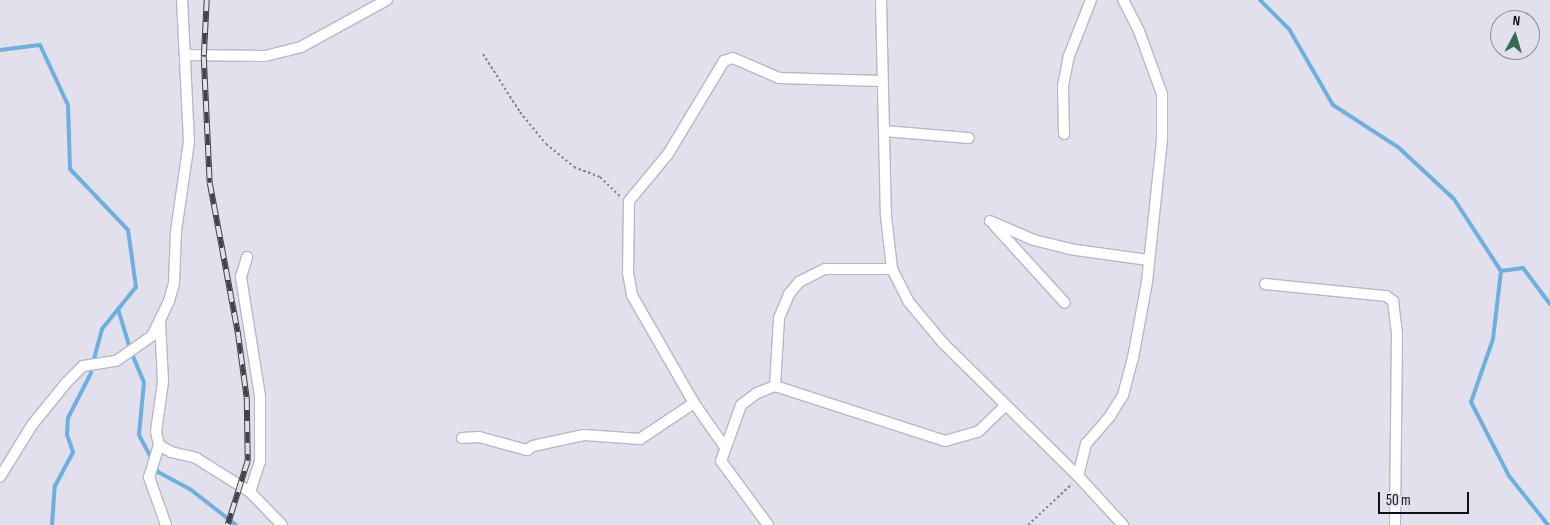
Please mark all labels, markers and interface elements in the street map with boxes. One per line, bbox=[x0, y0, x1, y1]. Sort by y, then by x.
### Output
north arrow bbox=[1490, 10, 1540, 60]
text: N bbox=[1512, 12, 1521, 29]
scale bar bbox=[1380, 482, 1471, 514]
text: 50 m bbox=[1386, 491, 1411, 510]

